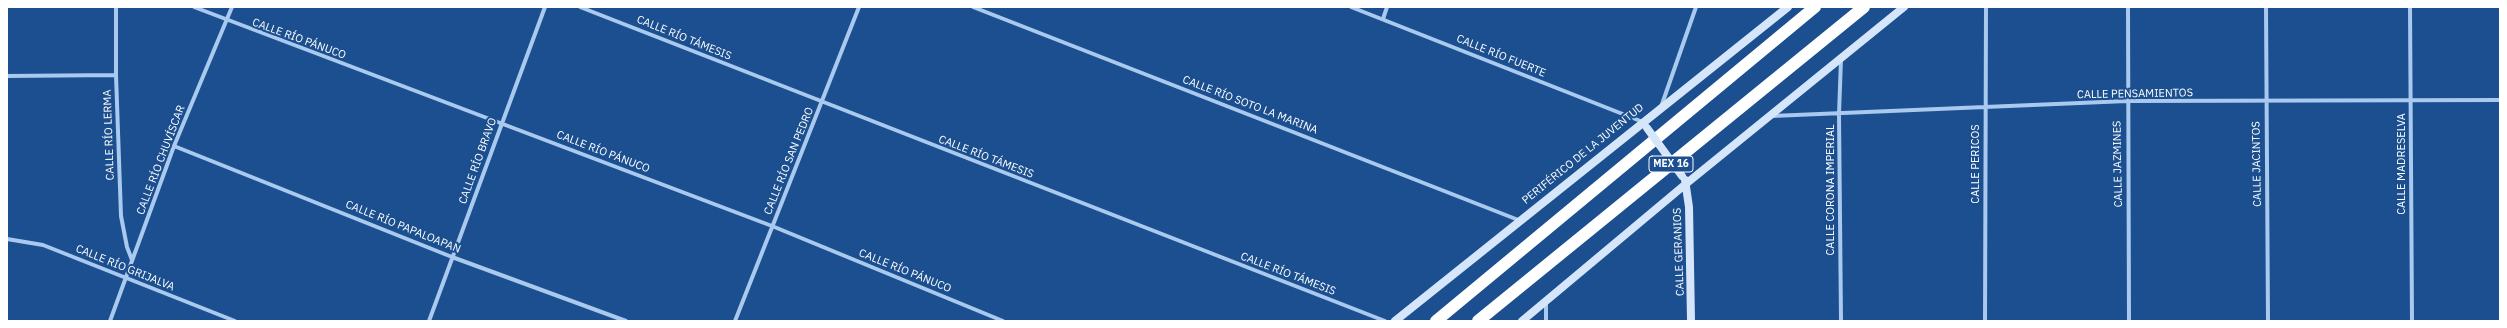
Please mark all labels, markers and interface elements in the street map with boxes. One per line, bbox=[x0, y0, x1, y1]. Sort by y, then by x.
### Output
street label: CALLE RÍO TÁMESIS bbox=[635, 13, 733, 63]
street label: CALLE RÍO PÁNUCO bbox=[250, 16, 348, 62]
street label: CALLE RÍO FUERTE bbox=[1454, 32, 1548, 80]
street label: CALLE RÍO SOTO LA MARINA bbox=[1181, 73, 1319, 137]
street label: CALLE PENSAMIENTOS bbox=[2077, 86, 2193, 102]
street label: CALLE RÍO LERMA bbox=[101, 89, 117, 181]
street label: PERIFÉRICO DE LA JUVENTUD bbox=[1520, 101, 1646, 207]
street label: CALLE RÍO CHUVÍSCAR bbox=[134, 103, 188, 217]
street label: CALLE RÍO SAN PEDRO bbox=[761, 105, 817, 217]
street label: CALLE MADRESELVA bbox=[2395, 113, 2409, 215]
street label: CALLE RÍO BRAVO bbox=[456, 116, 500, 206]
street label: CALLE JAZMINES bbox=[2111, 120, 2125, 208]
street label: CALLE JACINTOS bbox=[2250, 121, 2264, 207]
street label: CALLE PERICOS bbox=[1969, 124, 1983, 204]
street label: CALLE CORONA IMPERIAL bbox=[1824, 125, 1838, 255]
street label: CALLE RÍO PÁNUCO bbox=[555, 128, 651, 176]
street label: CALLE RÍO TÁMESIS bbox=[937, 133, 1035, 181]
road number: MEX 16 bbox=[1649, 156, 1693, 172]
street label: CALLE RÍO PAPALOAPAN bbox=[343, 198, 463, 256]
street label: CALLE GERANIOS bbox=[1671, 208, 1687, 296]
street label: CALLE RÍO GRIJALVA bbox=[74, 242, 176, 294]
street label: CALLE RÍO PÁNUCO bbox=[857, 246, 953, 296]
street label: CALLE RÍO TÁMESIS bbox=[1239, 250, 1337, 298]

